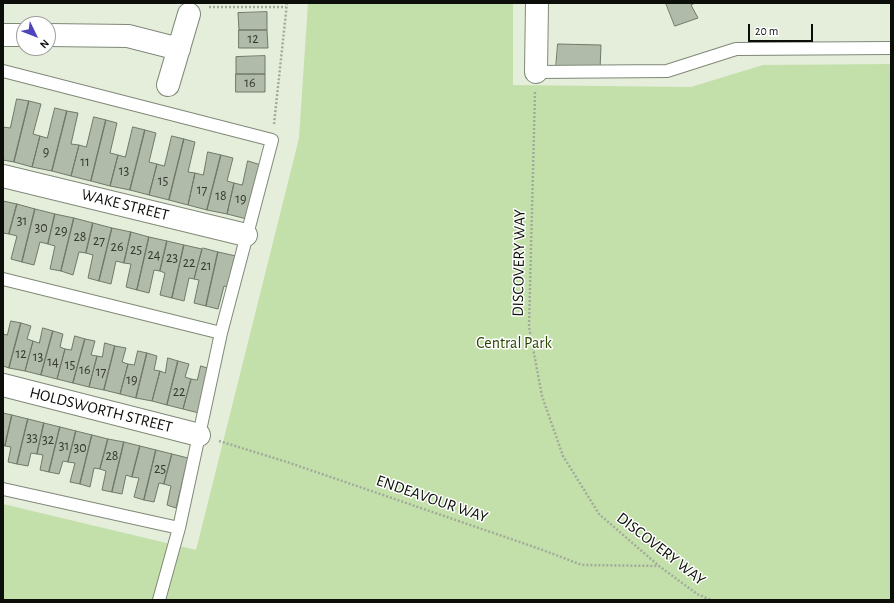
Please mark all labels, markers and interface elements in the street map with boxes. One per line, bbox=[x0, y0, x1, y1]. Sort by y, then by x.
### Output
north arrow bbox=[16, 16, 56, 56]
scale bar bbox=[750, 16, 815, 42]
text: 20 m bbox=[755, 25, 778, 37]
house number: 12 bbox=[247, 31, 259, 47]
text: N bbox=[38, 37, 51, 50]
house number: 16 bbox=[244, 75, 256, 91]
house number: 9 bbox=[43, 144, 49, 160]
house number: 11 bbox=[80, 154, 90, 170]
house number: 13 bbox=[119, 163, 129, 179]
house number: 15 bbox=[158, 173, 168, 189]
house number: 17 bbox=[197, 182, 207, 198]
street label: WAKE STREET bbox=[79, 185, 171, 225]
house number: 18 bbox=[215, 188, 227, 204]
house number: 19 bbox=[235, 191, 247, 207]
street label: DISCOVERY WAY bbox=[508, 209, 530, 317]
house number: 31 bbox=[17, 213, 27, 229]
house number: 30 bbox=[34, 220, 48, 236]
house number: 29 bbox=[55, 223, 67, 239]
house number: 28 bbox=[73, 229, 87, 245]
house number: 27 bbox=[93, 233, 105, 249]
house number: 26 bbox=[111, 239, 123, 255]
house number: 25 bbox=[130, 242, 142, 258]
house number: 24 bbox=[147, 247, 161, 263]
house number: 23 bbox=[166, 250, 178, 266]
house number: 22 bbox=[183, 255, 195, 271]
house number: 21 bbox=[200, 258, 212, 274]
park label: Central Park bbox=[476, 333, 552, 353]
house number: 12 bbox=[15, 346, 27, 362]
house number: 13 bbox=[33, 349, 43, 365]
house number: 14 bbox=[47, 354, 59, 370]
house number: 15 bbox=[65, 357, 75, 373]
house number: 16 bbox=[79, 362, 91, 378]
house number: 17 bbox=[96, 364, 106, 380]
house number: 19 bbox=[126, 372, 138, 388]
street label: HOLDSWORTH STREET bbox=[28, 383, 174, 437]
house number: 22 bbox=[173, 384, 185, 400]
house number: 33 bbox=[26, 430, 38, 446]
house number: 32 bbox=[42, 432, 54, 448]
house number: 31 bbox=[59, 438, 69, 454]
house number: 30 bbox=[73, 440, 87, 456]
house number: 28 bbox=[105, 448, 119, 464]
house number: 25 bbox=[154, 461, 166, 477]
street label: ENDEAVOUR WAY bbox=[374, 471, 490, 527]
street label: DISCOVERY WAY bbox=[613, 508, 709, 590]

